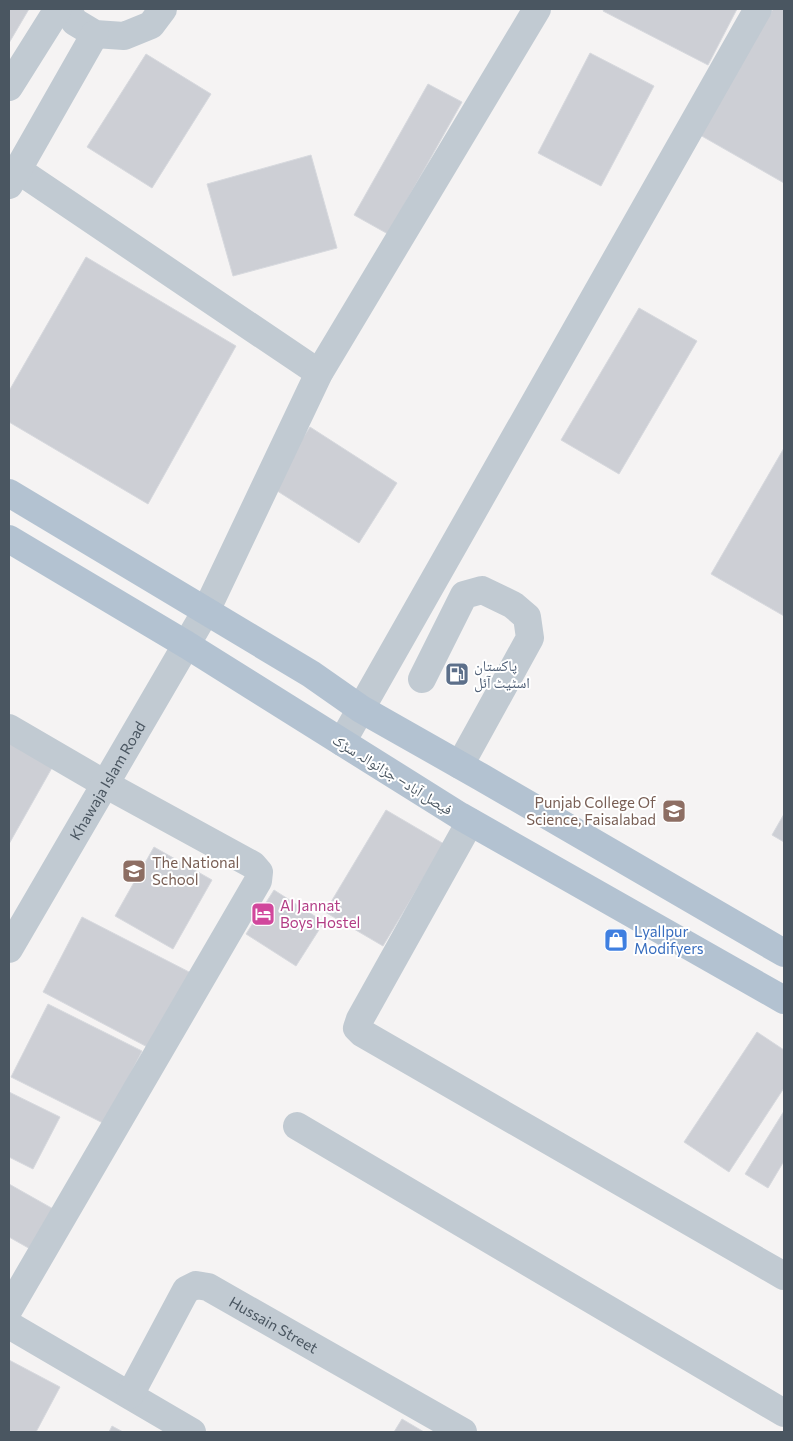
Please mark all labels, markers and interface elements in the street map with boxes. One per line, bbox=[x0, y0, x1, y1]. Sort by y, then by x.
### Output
place label: پاکستان اسٹیٹ آئل bbox=[474, 656, 530, 693]
fuel station icon: پاکستان اسٹیٹ آئل bbox=[444, 661, 470, 687]
street label: Khawaja Islam Road bbox=[66, 718, 149, 843]
street label: فیصل آباد– جڑانوالہ سڑک bbox=[329, 730, 456, 820]
place label: Punjab College Of Science, Faisalabad bbox=[526, 793, 656, 828]
school or university icon: Punjab College Of Science, Faisalabad bbox=[661, 798, 687, 824]
place label: The National School bbox=[152, 853, 239, 888]
school or university icon: The National School bbox=[121, 858, 147, 884]
place label: Al Jannat Boys Hostel bbox=[280, 896, 360, 931]
hotel icon: Al Jannat Boys Hostel bbox=[250, 901, 276, 927]
place label: Lyallpur Modifyers bbox=[634, 922, 704, 957]
shop icon: Lyallpur Modifyers bbox=[603, 927, 629, 953]
street label: Hussain Street bbox=[226, 1292, 321, 1357]

